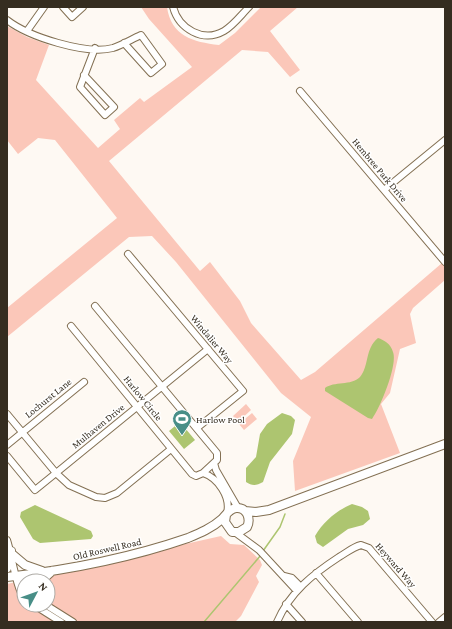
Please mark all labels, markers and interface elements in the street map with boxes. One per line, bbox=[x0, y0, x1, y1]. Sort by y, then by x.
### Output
street label: Hembree Park Drive bbox=[350, 136, 410, 204]
street label: Windalier Way bbox=[189, 313, 236, 366]
street label: Harlow Circle bbox=[122, 373, 165, 423]
street label: Lochurst Lane bbox=[22, 376, 74, 420]
street label: Mulhaven Drive bbox=[70, 401, 127, 450]
sports icon: Harlow Pool bbox=[171, 408, 193, 436]
place label: Harlow Pool bbox=[196, 414, 245, 425]
street label: Old Roswell Road bbox=[72, 536, 143, 562]
street label: Heyward Way bbox=[373, 540, 419, 590]
north arrow bbox=[16, 573, 56, 613]
text: N bbox=[37, 580, 51, 594]

